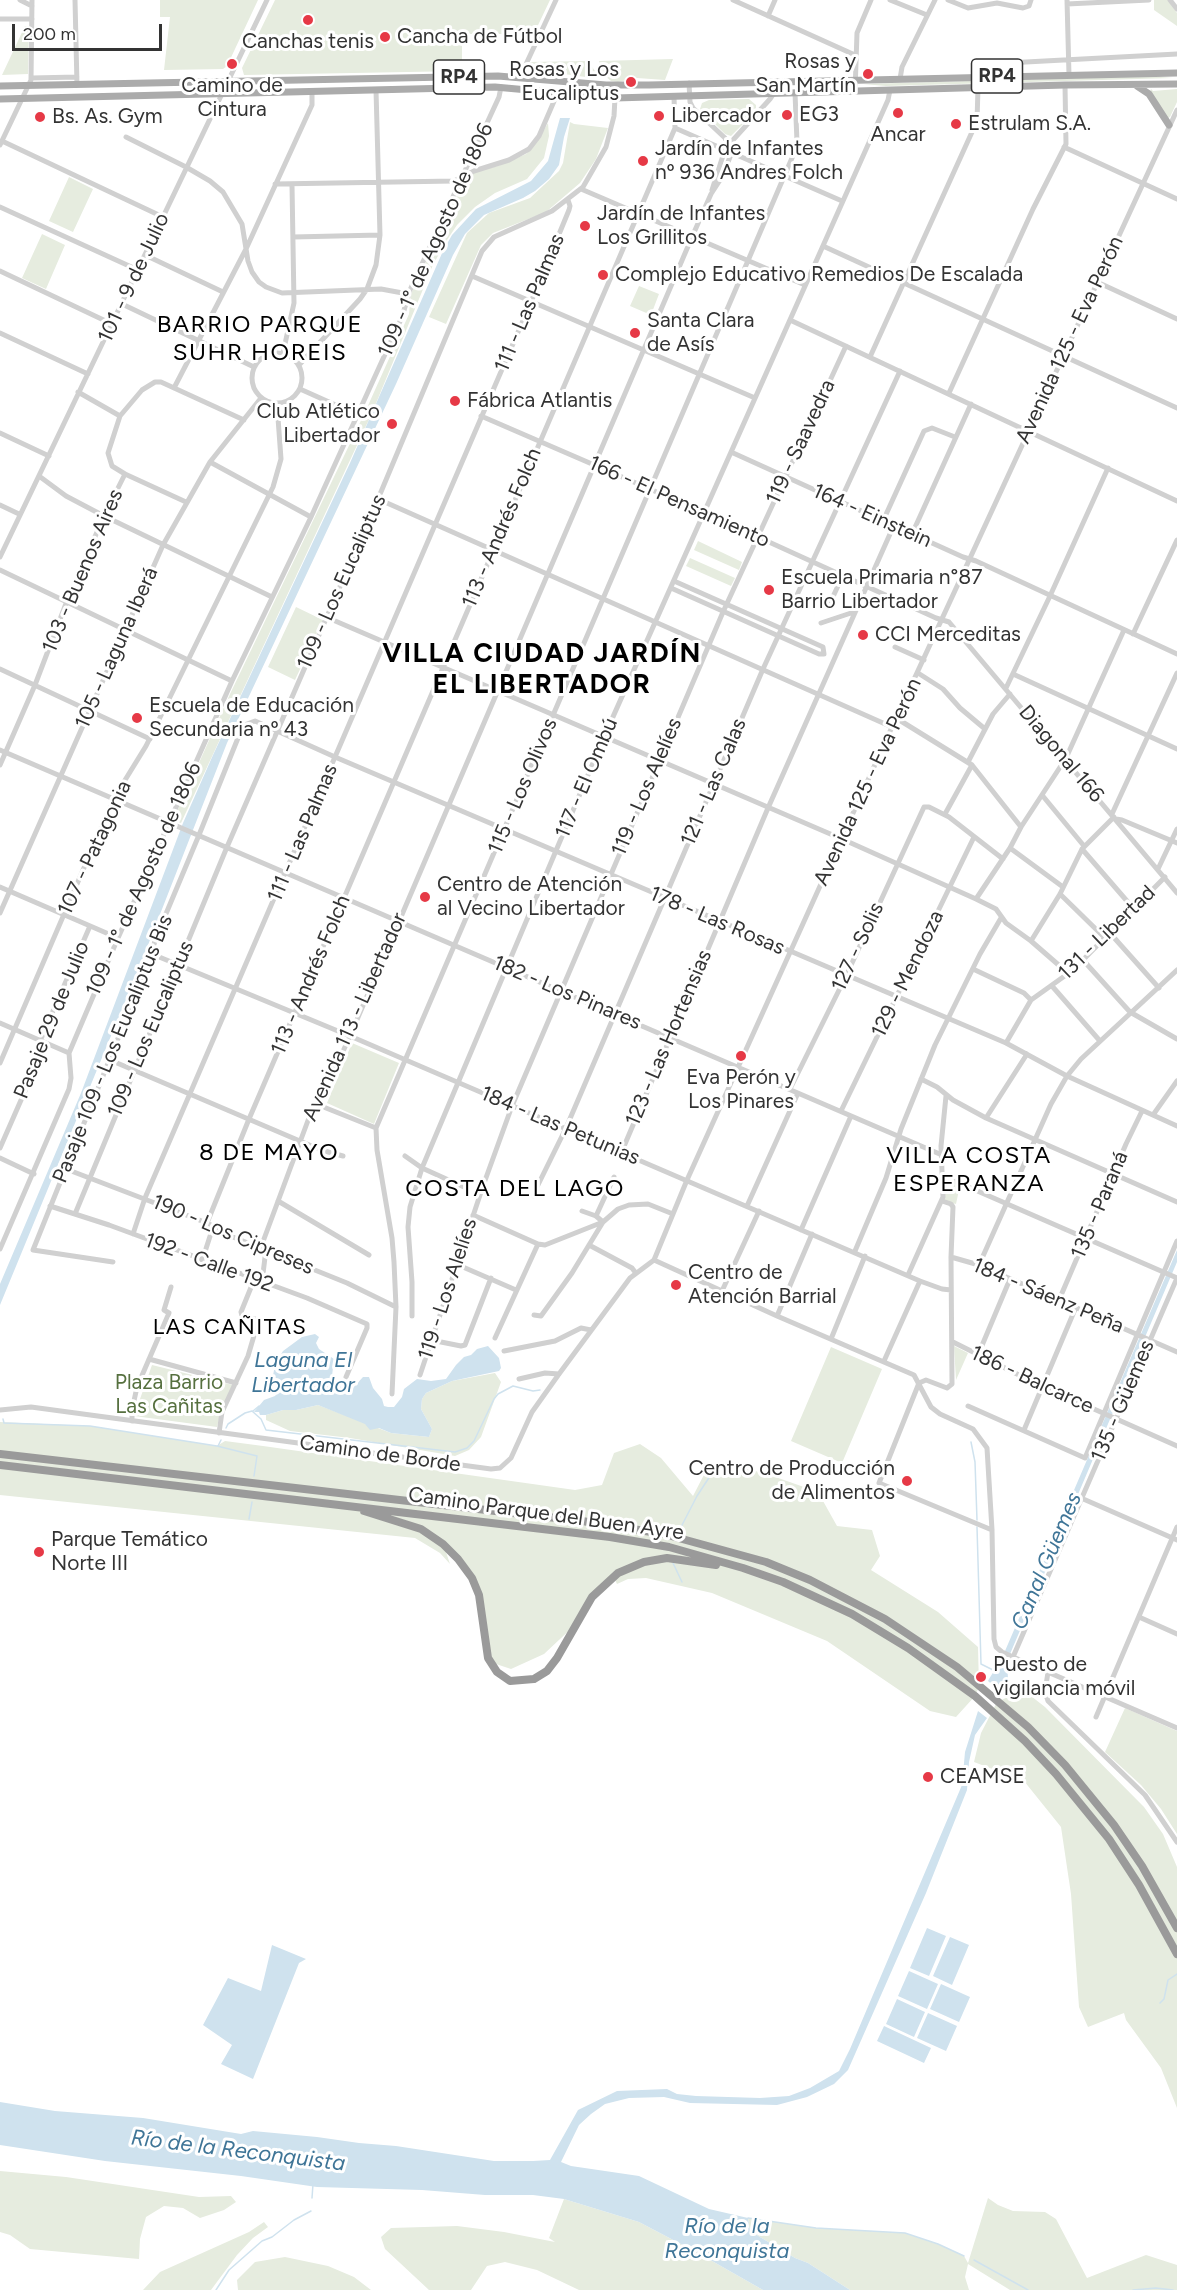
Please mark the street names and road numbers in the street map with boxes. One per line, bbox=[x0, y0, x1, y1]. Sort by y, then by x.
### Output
road number: RP4 bbox=[972, 59, 1022, 93]
road number: RP4 bbox=[434, 60, 484, 94]
street label: 109 - 1° de Agosto de 1806 bbox=[373, 119, 499, 361]
street label: 101 - 9 de Julio bbox=[93, 209, 175, 347]
street label: 111 - Las Palmas bbox=[490, 230, 570, 376]
street label: Avenida 125 - Eva Perón bbox=[1011, 232, 1129, 448]
street label: 119 - Saavedra bbox=[761, 376, 841, 508]
street label: 113 - Andrés Folch bbox=[457, 444, 547, 612]
street label: 166 - El Pensamiento bbox=[585, 451, 773, 553]
street label: 164 - Einstein bbox=[809, 479, 935, 553]
street label: 103 - Buenos Aires bbox=[37, 486, 129, 656]
street label: 109 - Los Eucaliptus bbox=[292, 491, 392, 673]
street label: 105 - Laguna Iberá bbox=[70, 563, 164, 733]
street label: Avenida 125 - Eva Perón bbox=[809, 674, 927, 890]
street label: Diagonal 166 bbox=[1013, 700, 1109, 808]
street label: 115 - Los Olivos bbox=[483, 714, 563, 858]
street label: 117 - El Ombú bbox=[550, 714, 624, 842]
street label: 119 - Los Alelíes bbox=[607, 714, 687, 860]
street label: 121 - Las Calas bbox=[676, 715, 752, 849]
street label: 109 - 1° de Agosto de 1806 bbox=[81, 758, 207, 1000]
street label: 111 - Las Palmas bbox=[263, 760, 343, 906]
street label: 107 - Patagonia bbox=[53, 777, 137, 919]
street label: 131 - Libertad bbox=[1053, 880, 1161, 986]
street label: 178 - Las Rosas bbox=[646, 881, 788, 961]
street label: 113 - Andrés Folch bbox=[266, 891, 356, 1059]
street label: 127 - Solis bbox=[826, 899, 890, 995]
street label: 129 - Mendoza bbox=[866, 907, 950, 1041]
street label: Avenida 113 - Libertador bbox=[298, 909, 412, 1125]
street label: Pasaje 109 - Los Eucaliptus Bis bbox=[48, 911, 178, 1187]
street label: 109 - Los Eucaliptus bbox=[103, 937, 199, 1121]
street label: Pasaje 29 de Julio bbox=[9, 938, 95, 1102]
street label: 123 - Las Hortensias bbox=[621, 946, 717, 1130]
street label: 182 - Los Pinares bbox=[489, 950, 645, 1036]
street label: 184 - Las Petunias bbox=[477, 1081, 643, 1171]
street label: 135 - Paraná bbox=[1066, 1148, 1134, 1262]
street label: 190 - Los Cipreses bbox=[148, 1190, 318, 1280]
street label: 119 - Los Alelíes bbox=[413, 1215, 483, 1363]
street label: 192 - Calle 192 bbox=[141, 1228, 277, 1298]
street label: 184 - Sáenz Peña bbox=[969, 1253, 1127, 1339]
street label: 135 - Güemes bbox=[1086, 1336, 1160, 1466]
street label: 186 - Balcarce bbox=[967, 1341, 1097, 1419]
street label: Camino de Borde bbox=[298, 1430, 462, 1478]
street label: Camino Parque del Buen Ayre bbox=[407, 1482, 685, 1546]

